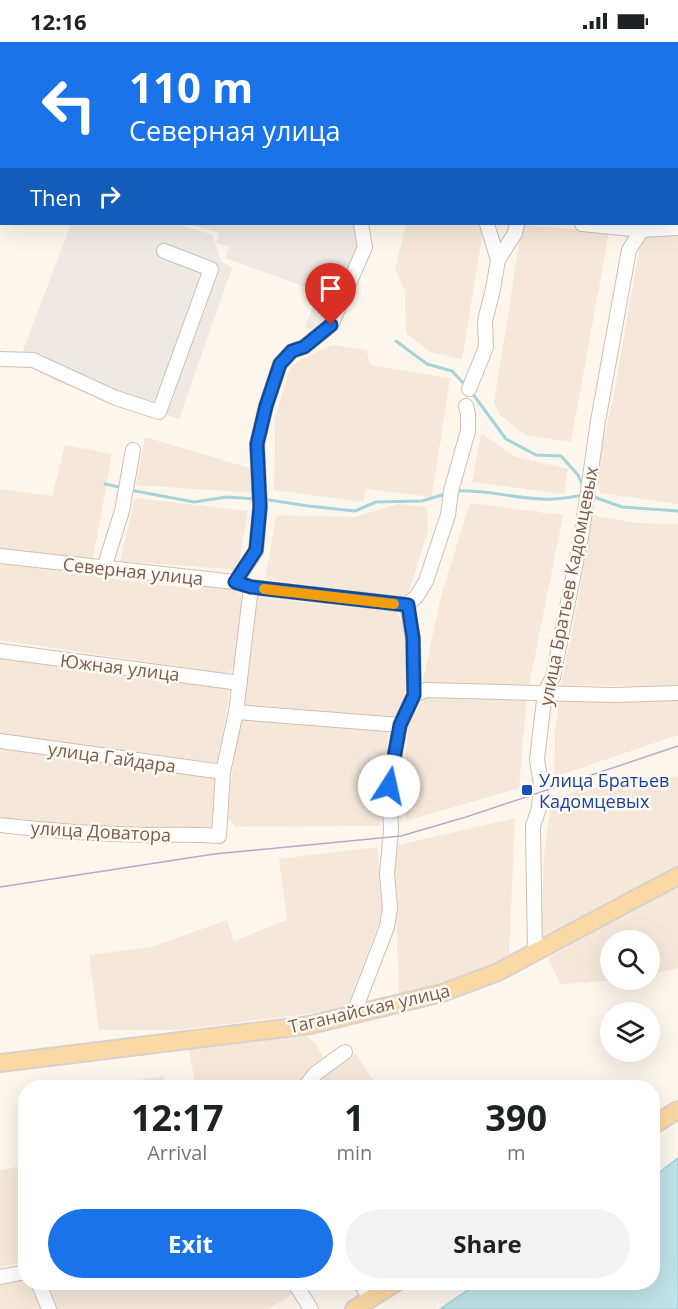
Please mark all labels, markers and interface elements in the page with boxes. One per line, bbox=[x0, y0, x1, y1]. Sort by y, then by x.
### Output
text: 12:16 bbox=[30, 6, 87, 36]
text: 110 m bbox=[129, 58, 253, 115]
icon: left bbox=[30, 66, 108, 144]
text: Северная улица bbox=[129, 112, 340, 149]
icon: right bbox=[93, 180, 126, 213]
text: Then bbox=[30, 182, 81, 212]
pin bbox=[305, 263, 356, 325]
icon: arrive bbox=[314, 272, 347, 305]
street label: улица Братьев Кадомцевых bbox=[533, 464, 603, 708]
street label: Северная улица bbox=[62, 552, 204, 590]
street label: Южная улица bbox=[59, 648, 181, 686]
street label: улица Гайдара bbox=[47, 736, 177, 778]
position arrow bbox=[357, 754, 421, 818]
place label: Улица Братьев Кадомцевых bbox=[539, 768, 669, 813]
marker: Улица Братьев Кадомцевых bbox=[520, 783, 534, 797]
street label: улица Доватора bbox=[30, 815, 172, 847]
map controls bbox=[600, 930, 660, 1062]
button: search bbox=[600, 930, 660, 990]
street label: Таганайская улица bbox=[286, 978, 452, 1038]
button: layers bbox=[600, 1002, 660, 1062]
text: 12:17 bbox=[131, 1093, 224, 1142]
text: 1 bbox=[344, 1093, 365, 1142]
text: 390 bbox=[485, 1093, 547, 1142]
text: Arrival bbox=[147, 1139, 207, 1166]
text: min bbox=[336, 1139, 372, 1166]
text: m bbox=[507, 1139, 525, 1166]
button: Exit bbox=[48, 1209, 333, 1278]
button: Share bbox=[345, 1209, 630, 1278]

